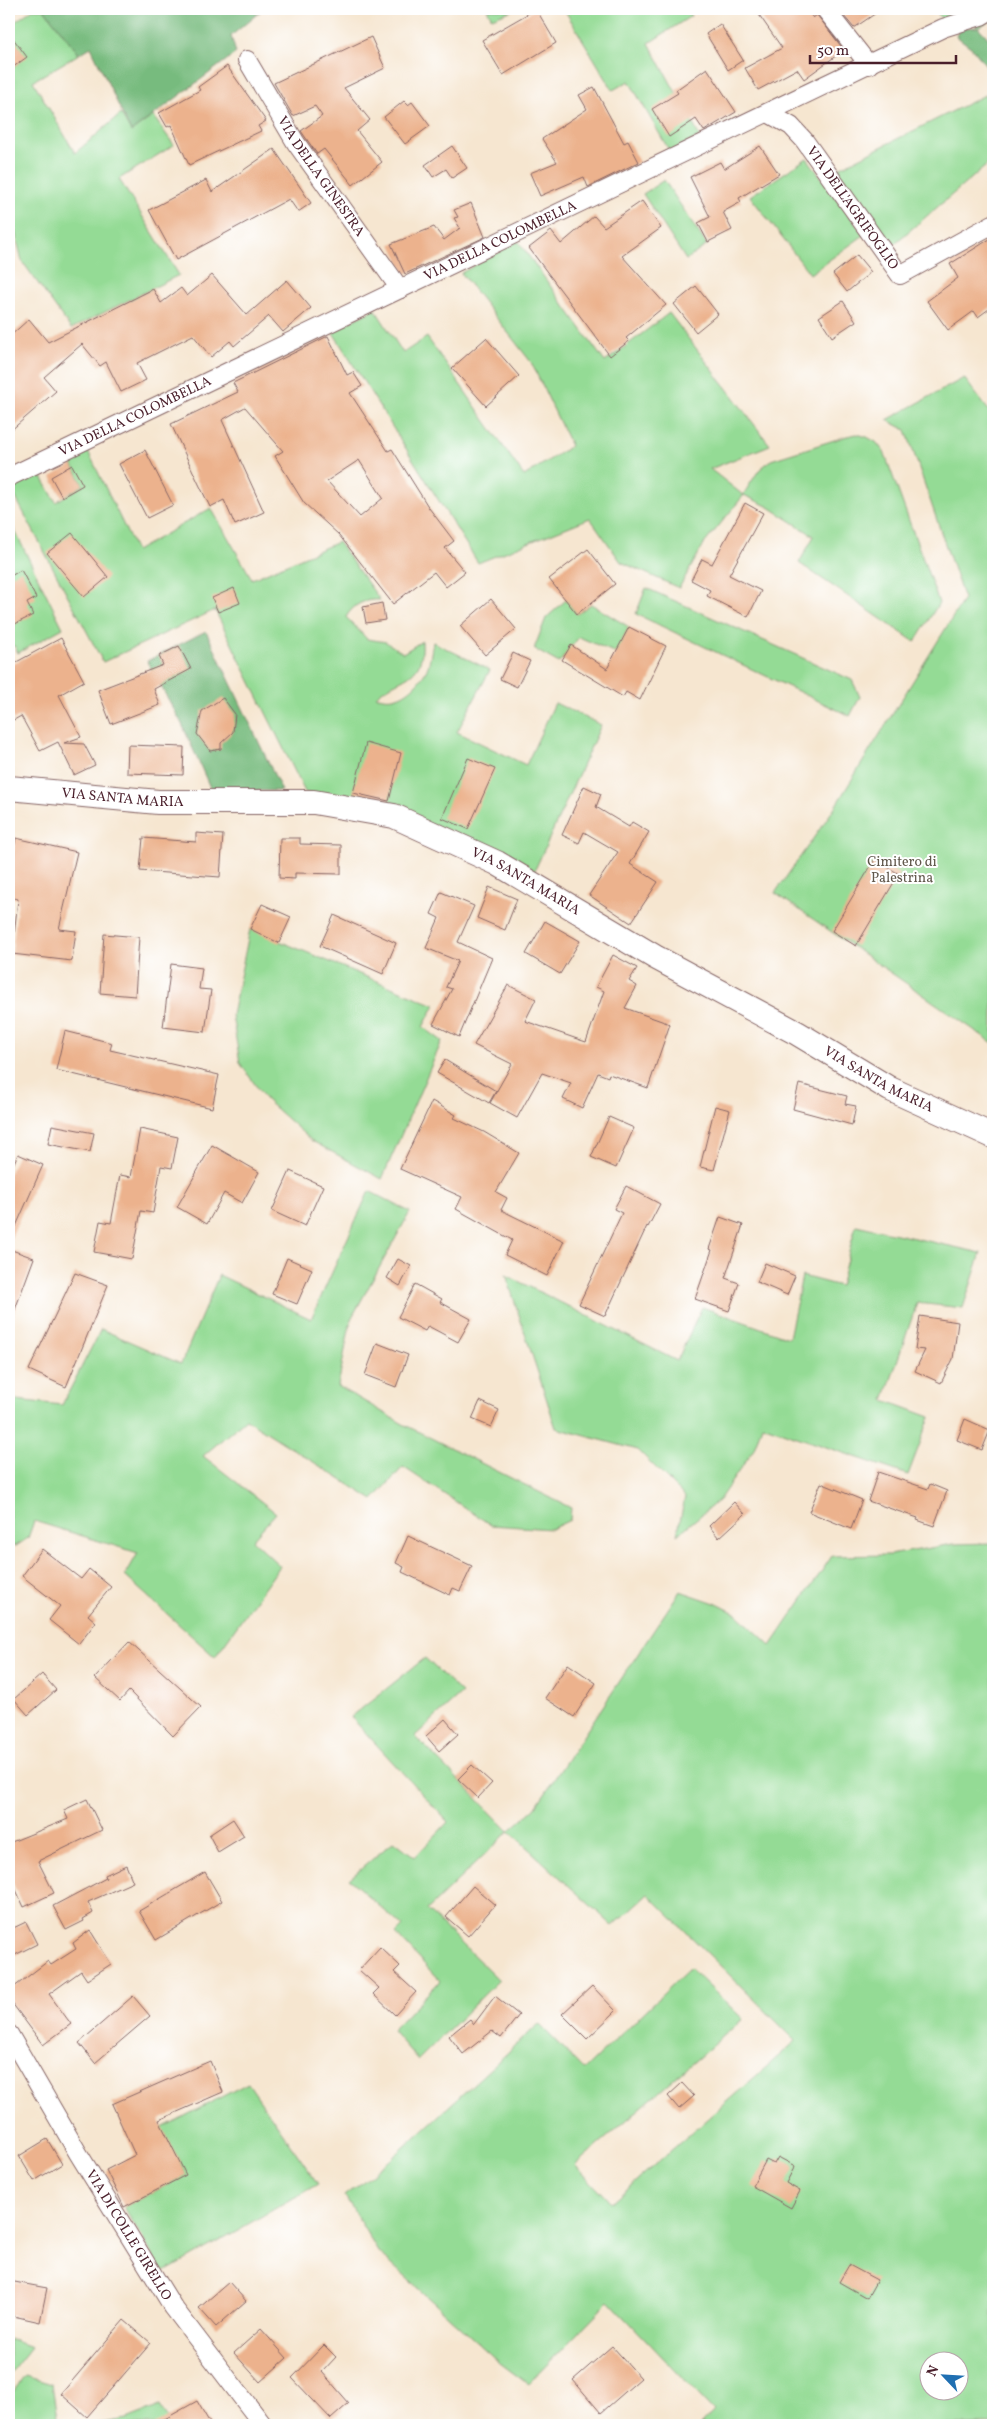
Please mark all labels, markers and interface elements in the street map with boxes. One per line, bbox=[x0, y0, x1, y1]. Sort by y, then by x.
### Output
scale bar bbox=[810, 32, 956, 64]
text: 50 m bbox=[817, 41, 849, 62]
street label: VIA DELLA GINESTRA bbox=[273, 113, 369, 241]
street label: VIA DELL'AGRIFOGLIO bbox=[802, 142, 903, 274]
street label: VIA DELLA COLOMBELLA bbox=[421, 196, 580, 286]
street label: VIA DELLA COLOMBELLA bbox=[56, 371, 215, 461]
street label: VIA SANTA MARIA bbox=[61, 783, 184, 812]
street label: VIA SANTA MARIA bbox=[468, 843, 584, 920]
park label: Cimitero di Palestrina bbox=[867, 853, 937, 888]
street label: VIA SANTA MARIA bbox=[820, 1042, 937, 1117]
street label: VIA DI COLLE GIRELLO bbox=[81, 2166, 176, 2304]
north arrow bbox=[920, 2352, 970, 2402]
text: N bbox=[923, 2363, 944, 2380]

